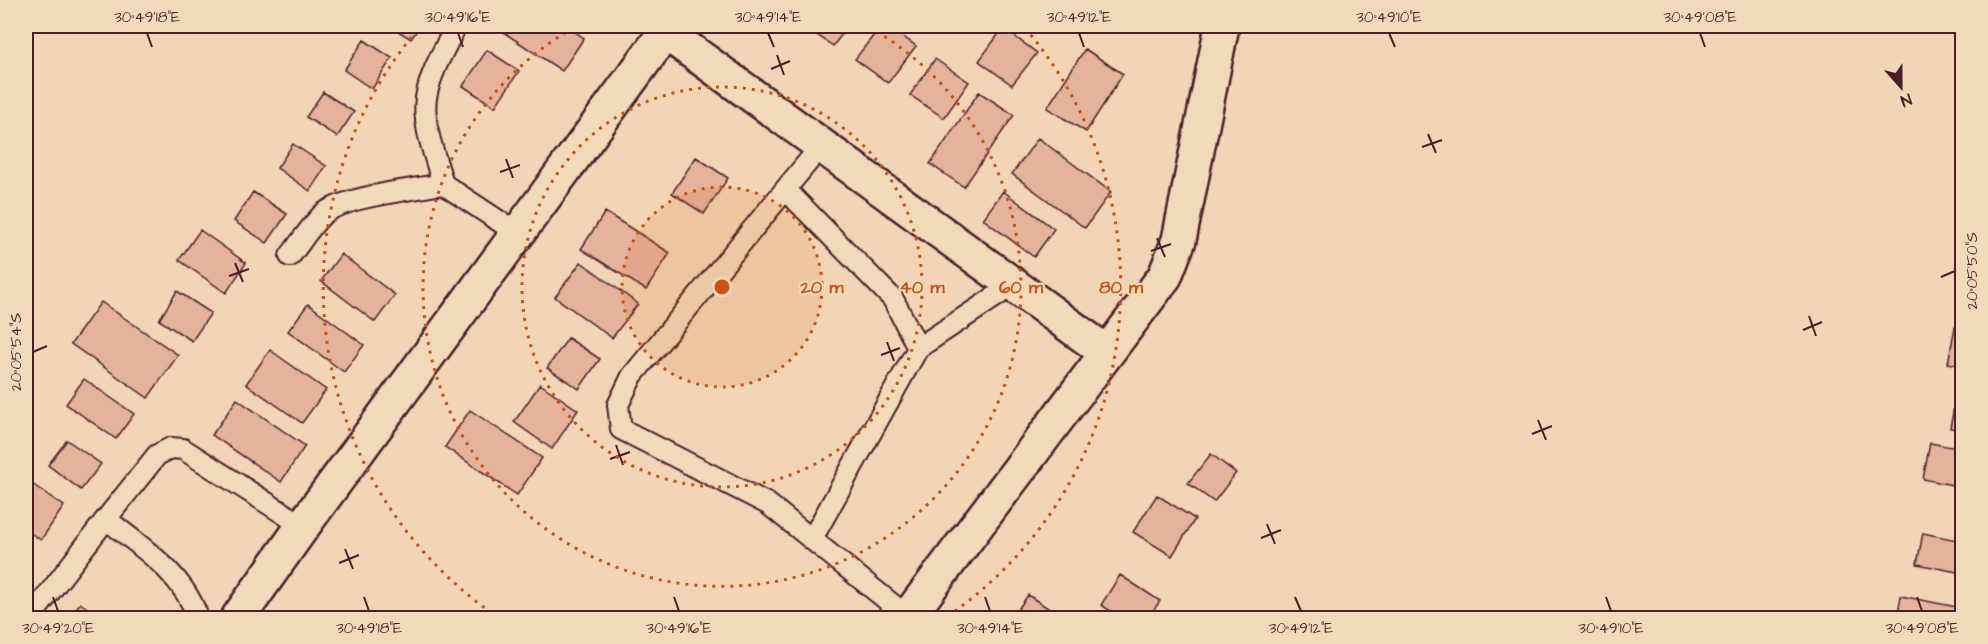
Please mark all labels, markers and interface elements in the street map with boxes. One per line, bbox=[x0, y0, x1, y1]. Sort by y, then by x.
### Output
text: 30°49'18"E bbox=[114, 7, 180, 28]
text: 30°49'16"E bbox=[425, 7, 491, 28]
text: 30°49'14"E bbox=[735, 7, 801, 28]
text: 30°49'12"E bbox=[1047, 7, 1111, 28]
text: 30°49'10"E bbox=[1356, 7, 1422, 28]
text: 30°49'08"E bbox=[1663, 7, 1737, 28]
north arrow bbox=[1871, 57, 1931, 117]
text: N bbox=[1897, 88, 1915, 112]
text: 20°05'50"S bbox=[1962, 232, 1983, 310]
text: 20 m bbox=[800, 275, 844, 300]
text: 40 m bbox=[900, 275, 945, 300]
text: 60 m bbox=[999, 275, 1044, 300]
text: 80 m bbox=[1099, 275, 1144, 300]
centre of rings bbox=[712, 277, 732, 297]
text: 20°05'54"S bbox=[6, 313, 27, 391]
text: 30°49'20"E bbox=[22, 618, 94, 639]
text: 30°49'18"E bbox=[336, 618, 402, 639]
text: 30°49'16"E bbox=[646, 618, 712, 639]
text: 30°49'14"E bbox=[957, 618, 1023, 639]
text: 30°49'12"E bbox=[1269, 618, 1333, 639]
text: 30°49'10"E bbox=[1578, 618, 1644, 639]
text: 30°49'08"E bbox=[1885, 618, 1959, 639]

